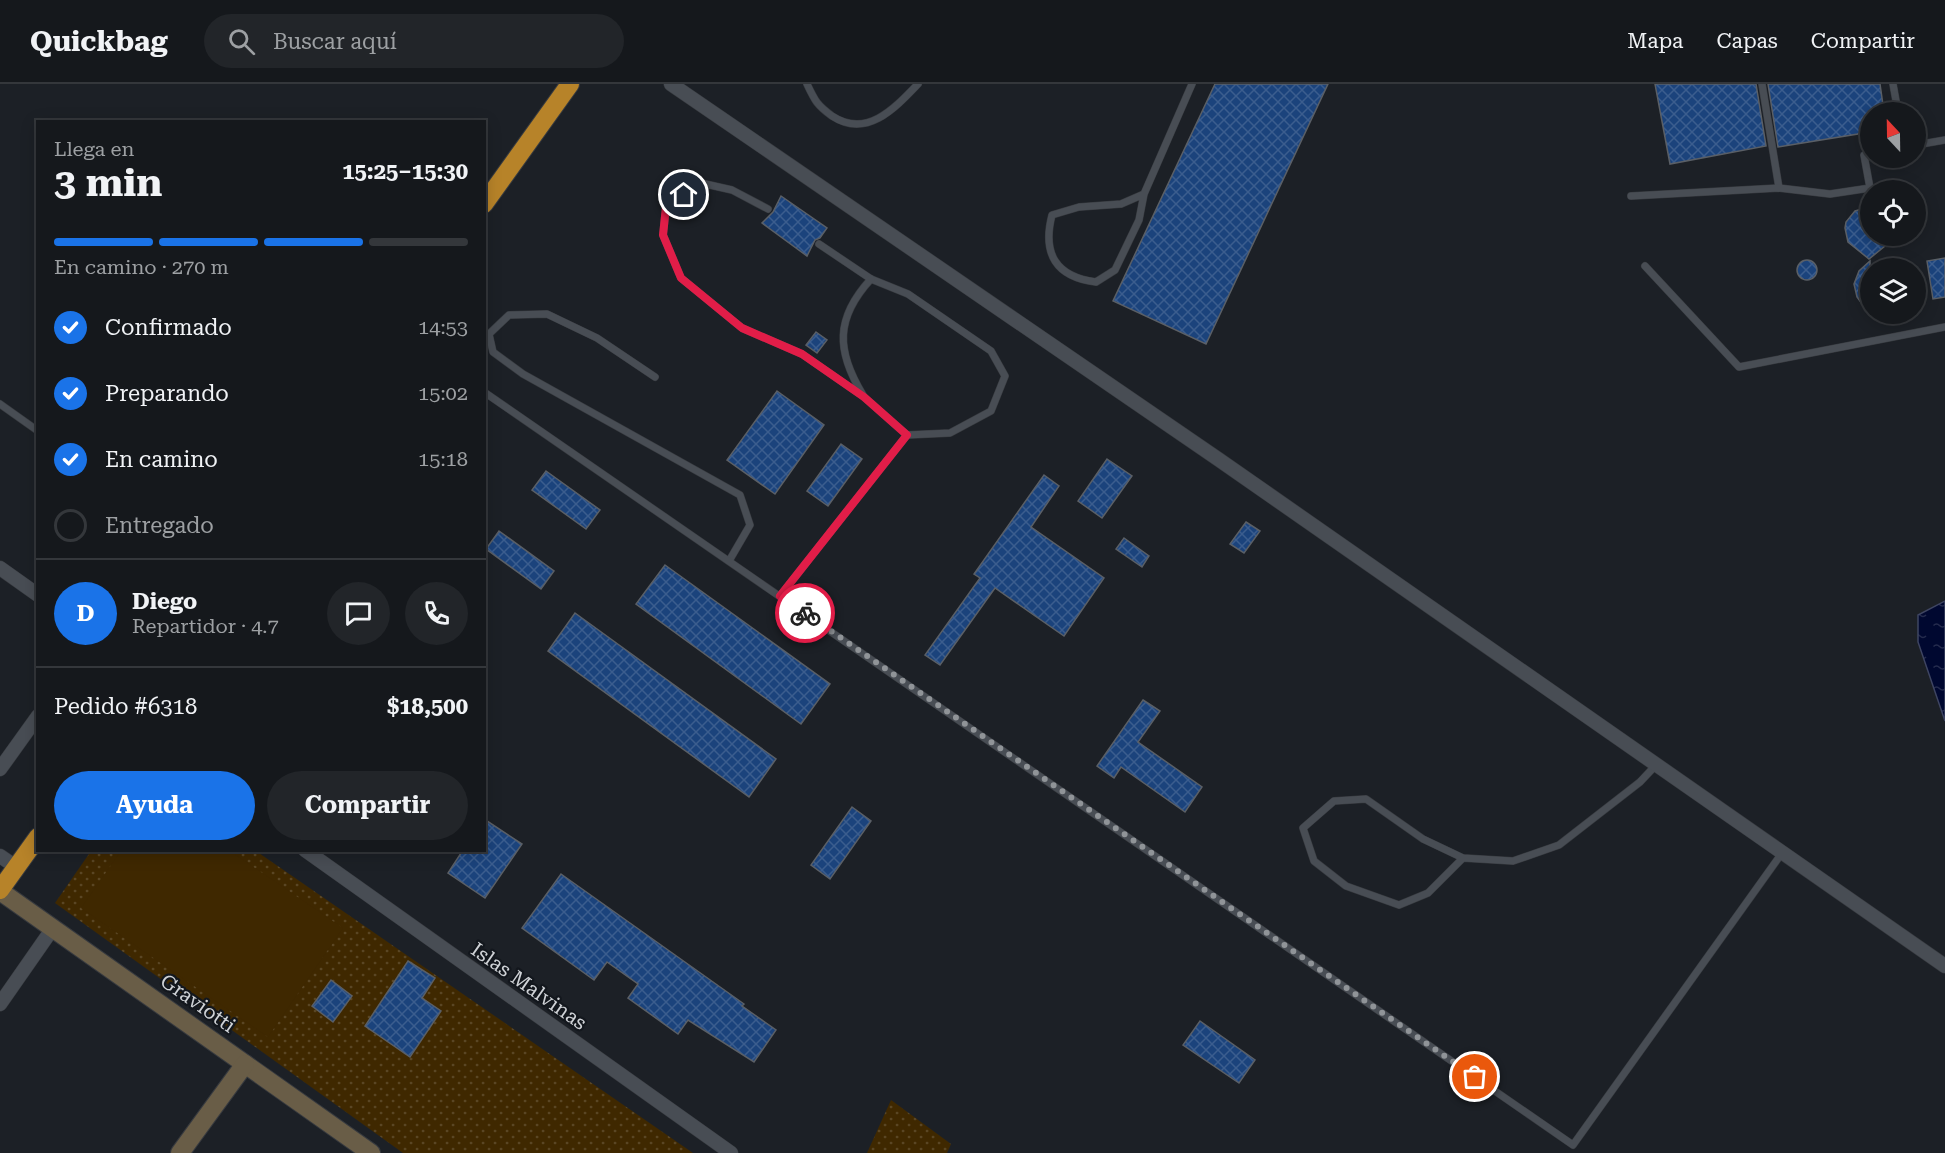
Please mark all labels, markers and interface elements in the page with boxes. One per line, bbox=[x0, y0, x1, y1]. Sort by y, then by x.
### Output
search box bbox=[204, 14, 624, 68]
text: Quickbag bbox=[30, 25, 168, 58]
icon: search bbox=[225, 25, 258, 58]
text: Buscar aquí bbox=[273, 29, 397, 54]
text: Mapa bbox=[1627, 29, 1683, 53]
text: Capas bbox=[1716, 29, 1778, 53]
text: Compartir bbox=[1811, 29, 1915, 53]
north arrow bbox=[1860, 102, 1926, 168]
map controls bbox=[1860, 102, 1926, 324]
text: Llega en bbox=[54, 137, 134, 161]
text: 15:25–15:30 bbox=[342, 159, 468, 184]
text: 3 min bbox=[54, 160, 162, 206]
pin bbox=[658, 169, 709, 220]
icon: home bbox=[667, 178, 700, 211]
button: locate bbox=[1860, 180, 1926, 246]
text: En camino · 270 m bbox=[54, 255, 229, 279]
button: layers bbox=[1860, 258, 1926, 324]
icon: check bbox=[54, 311, 87, 344]
text: Confirmado bbox=[105, 315, 232, 340]
text: 14:53 bbox=[418, 315, 468, 339]
icon: check bbox=[54, 377, 87, 410]
text: Preparando bbox=[105, 381, 229, 406]
text: 15:02 bbox=[418, 381, 468, 405]
icon: check bbox=[54, 443, 87, 476]
text: En camino bbox=[105, 447, 218, 472]
text: 15:18 bbox=[418, 447, 468, 471]
text: Entregado bbox=[105, 513, 214, 538]
button: chat bbox=[327, 582, 390, 645]
button: phone bbox=[405, 582, 468, 645]
courier bbox=[775, 583, 835, 643]
text: Diego bbox=[132, 589, 197, 614]
icon: bike bbox=[789, 597, 822, 630]
text: D bbox=[77, 601, 94, 626]
text: Repartidor · 4.7 bbox=[132, 614, 279, 638]
text: Pedido #6318 bbox=[54, 694, 197, 719]
text: $18,500 bbox=[387, 694, 468, 719]
button: Ayuda bbox=[54, 771, 255, 840]
button: Compartir bbox=[267, 771, 468, 840]
street label: Islas Malvinas bbox=[467, 937, 591, 1035]
street label: Graviotti bbox=[156, 969, 240, 1037]
pin bbox=[1449, 1051, 1500, 1102]
icon: bag bbox=[1458, 1060, 1491, 1093]

